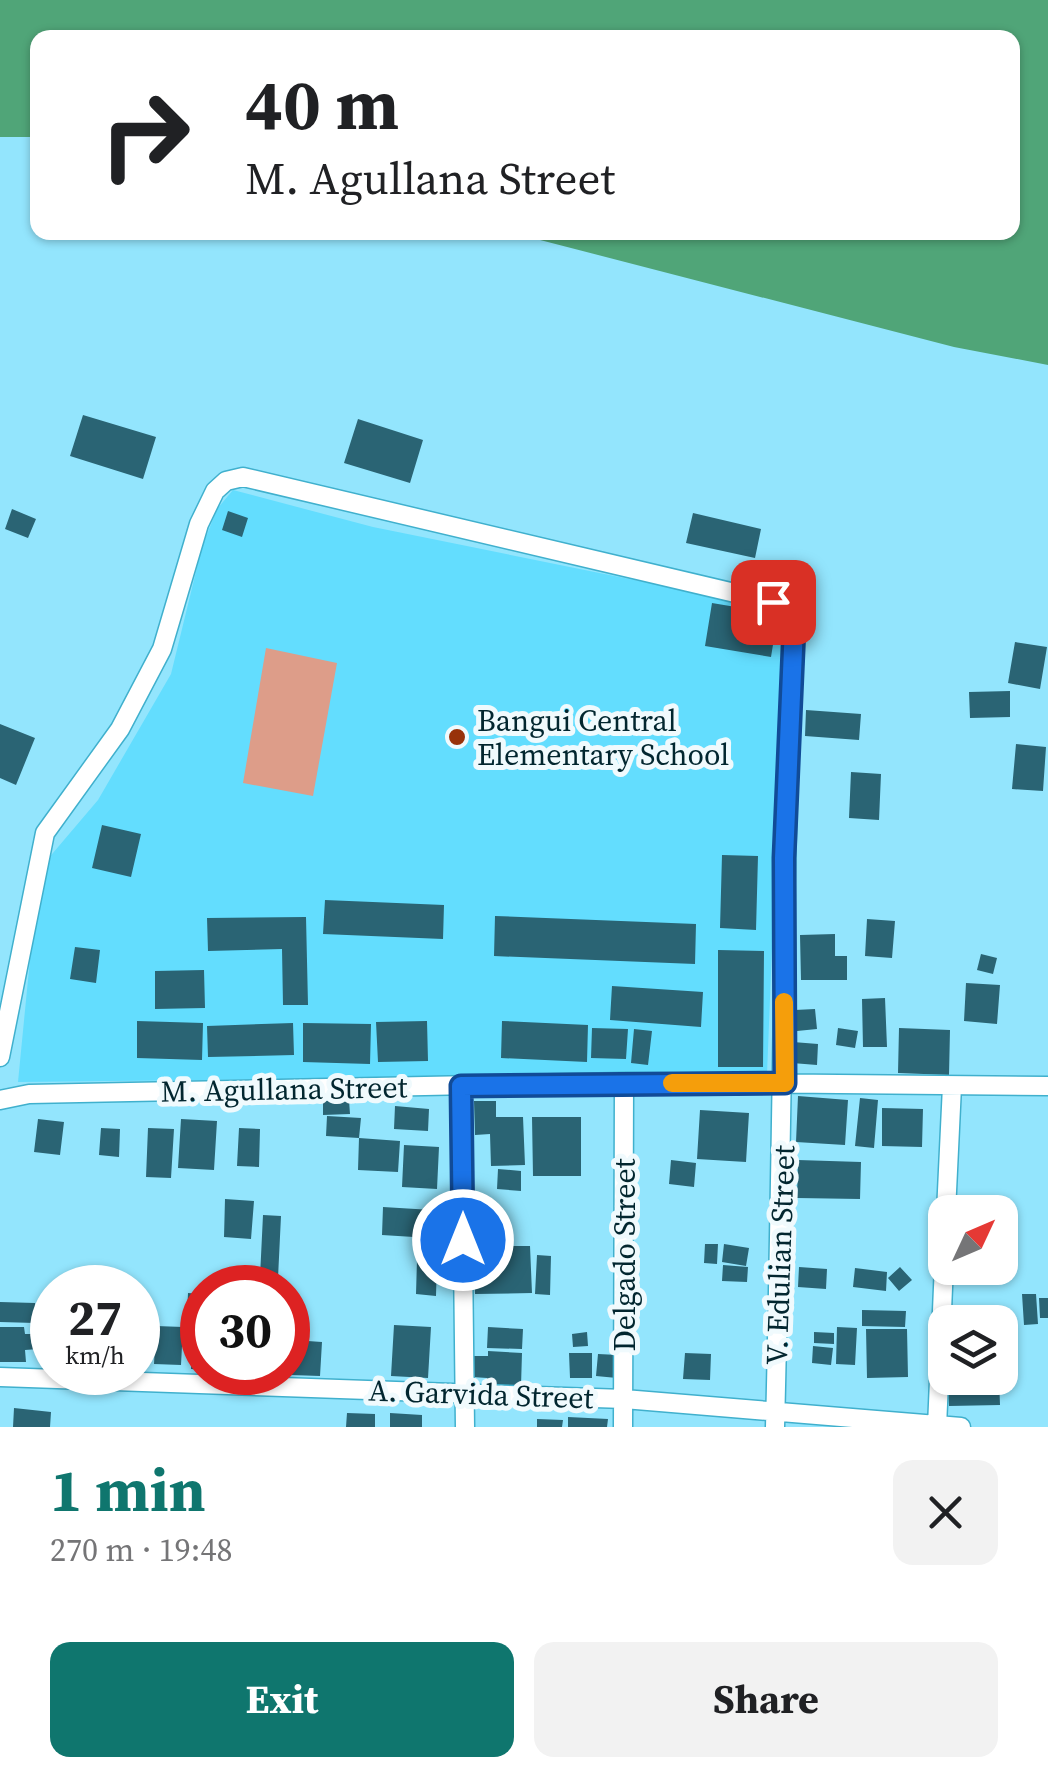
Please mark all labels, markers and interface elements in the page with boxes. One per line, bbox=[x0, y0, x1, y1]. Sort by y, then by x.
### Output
text: 40 m bbox=[245, 56, 399, 152]
icon: right bbox=[80, 70, 210, 200]
text: M. Agullana Street bbox=[245, 147, 615, 209]
pin bbox=[731, 560, 816, 645]
icon: arrive bbox=[746, 575, 801, 630]
place label: Bangui Central Elementary School bbox=[477, 700, 729, 775]
marker: Bangui Central Elementary School bbox=[446, 726, 468, 748]
street label: M. Agullana Street bbox=[160, 1066, 408, 1112]
street label: V. Edulian Street bbox=[756, 1144, 804, 1366]
street label: Delgado Street bbox=[604, 1158, 645, 1352]
position arrow bbox=[411, 1188, 515, 1292]
north arrow bbox=[928, 1195, 1018, 1285]
map controls bbox=[928, 1195, 1018, 1395]
speed limit sign: 30 bbox=[180, 1265, 310, 1395]
text: 27 bbox=[68, 1283, 122, 1352]
button: layers bbox=[928, 1305, 1018, 1395]
text: km/h bbox=[65, 1338, 125, 1372]
street label: A. Garvida Street bbox=[368, 1370, 594, 1418]
text: 1 min bbox=[50, 1449, 206, 1531]
button: close bbox=[893, 1460, 998, 1565]
text: 270 m · 19:48 bbox=[50, 1528, 232, 1572]
button: Exit bbox=[50, 1642, 514, 1757]
button: Share bbox=[534, 1642, 998, 1757]

